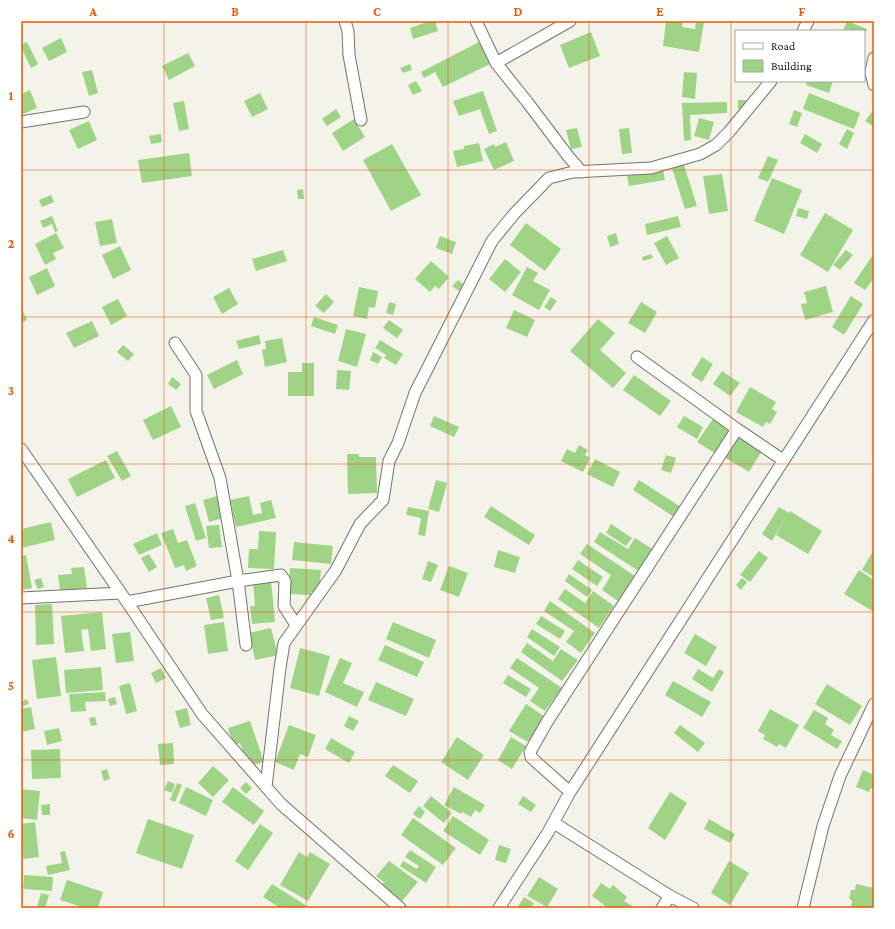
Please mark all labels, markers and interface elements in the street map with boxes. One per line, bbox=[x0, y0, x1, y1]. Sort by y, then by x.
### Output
text: A bbox=[88, 4, 97, 19]
text: B bbox=[231, 4, 239, 19]
text: C bbox=[373, 4, 381, 19]
text: D bbox=[514, 4, 523, 19]
text: E bbox=[656, 4, 664, 19]
text: F bbox=[799, 4, 806, 19]
legend bbox=[735, 30, 865, 82]
text: Road bbox=[771, 39, 796, 53]
text: Building bbox=[771, 59, 812, 73]
text: 1 bbox=[9, 88, 14, 103]
text: 2 bbox=[8, 236, 15, 251]
text: 3 bbox=[8, 383, 14, 398]
text: 4 bbox=[7, 531, 15, 546]
text: 5 bbox=[8, 678, 14, 693]
text: 6 bbox=[7, 826, 15, 841]

